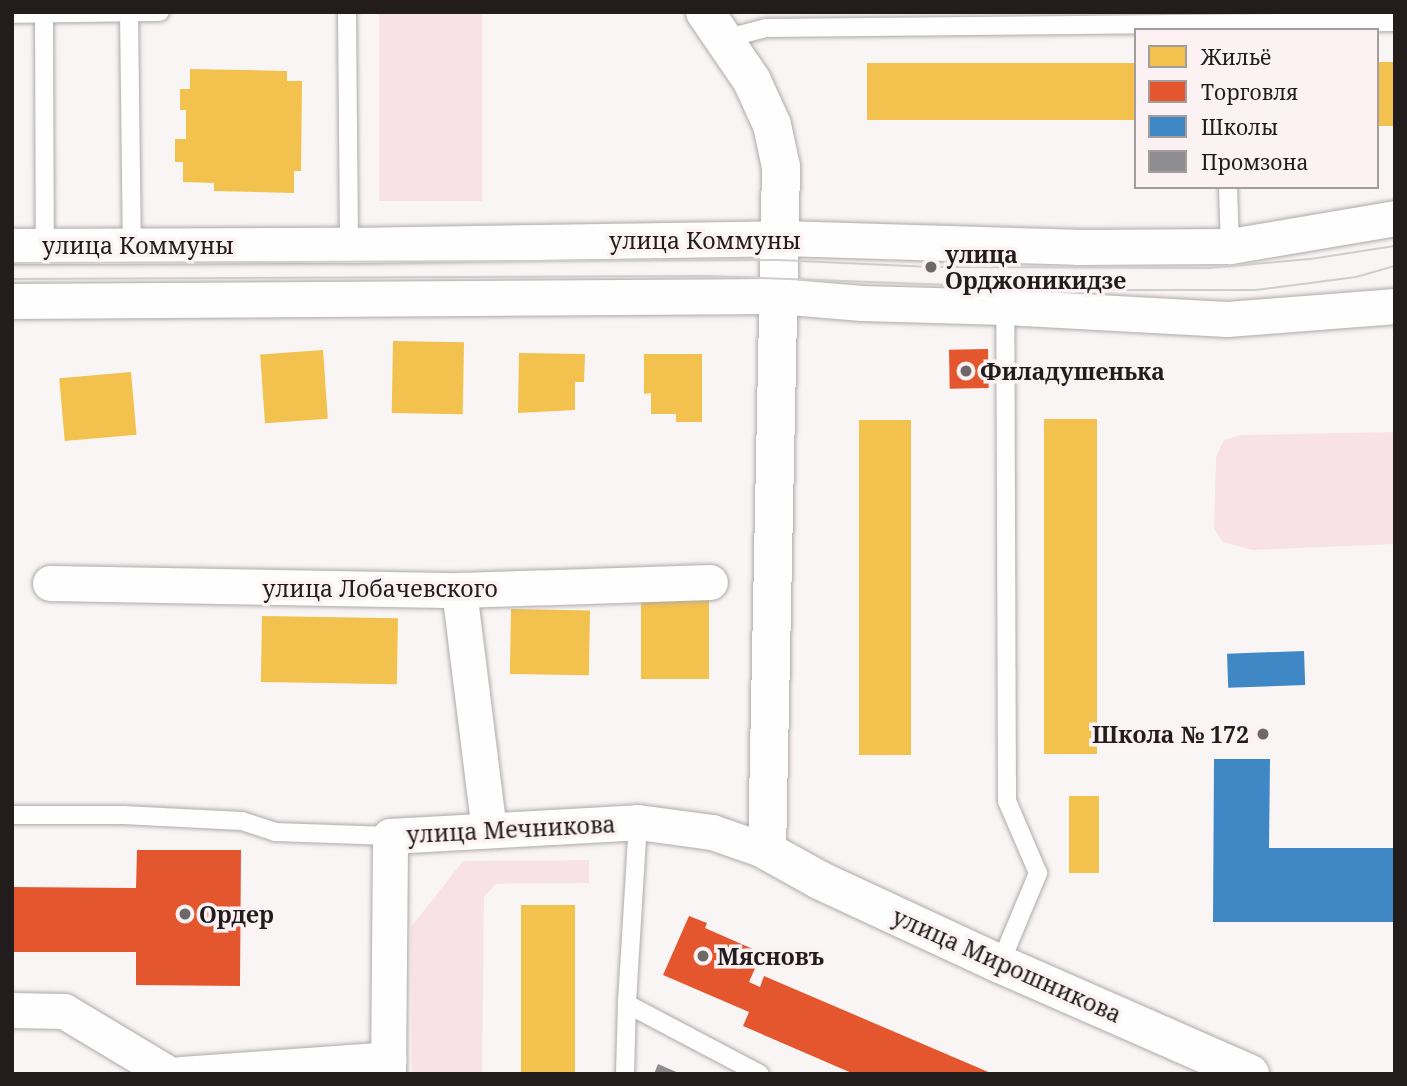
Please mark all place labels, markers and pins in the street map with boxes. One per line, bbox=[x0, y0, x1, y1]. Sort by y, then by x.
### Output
place label: улица Орджоникидзе bbox=[945, 240, 1126, 294]
marker: улица Орджоникидзе bbox=[923, 259, 939, 275]
place label: Филадушенька bbox=[980, 357, 1165, 385]
marker: Филадушенька bbox=[958, 363, 974, 379]
place label: Школа № 172 bbox=[1092, 720, 1249, 748]
marker: Школа № 172 bbox=[1255, 726, 1271, 742]
place label: Ордер bbox=[199, 900, 274, 928]
marker: Ордер bbox=[177, 906, 193, 922]
place label: Мясновъ bbox=[717, 942, 824, 970]
marker: Мясновъ bbox=[695, 948, 711, 964]

